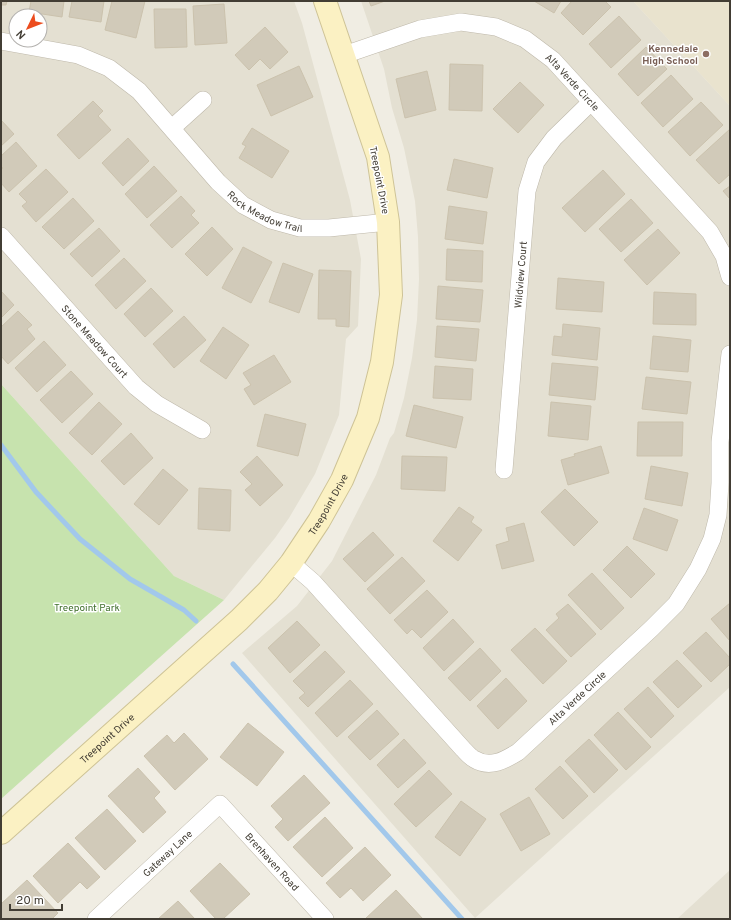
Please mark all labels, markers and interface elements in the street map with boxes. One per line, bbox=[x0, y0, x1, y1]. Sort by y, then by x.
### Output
north arrow bbox=[8, 8, 48, 48]
text: N bbox=[14, 26, 29, 42]
place label: Kennedale High School bbox=[642, 43, 698, 68]
marker: Kennedale High School bbox=[701, 49, 711, 59]
street label: Alta Verde Circle bbox=[542, 51, 601, 114]
street label: Treepoint Drive bbox=[366, 145, 391, 215]
street label: Rock Meadow Trail bbox=[224, 189, 302, 236]
street label: Wildview Court bbox=[512, 240, 531, 309]
street label: Stone Meadow Court bbox=[58, 303, 130, 382]
street label: Treepoint Drive bbox=[306, 472, 352, 538]
park label: Treepoint Park bbox=[54, 602, 120, 615]
street label: Alta Verde Circle bbox=[546, 669, 609, 729]
street label: Treepoint Drive bbox=[78, 712, 138, 767]
street label: Gateway Lane bbox=[141, 828, 196, 880]
street label: Brenhaven Road bbox=[242, 831, 301, 894]
scale bar bbox=[10, 886, 62, 912]
text: 20 m bbox=[16, 893, 44, 909]

